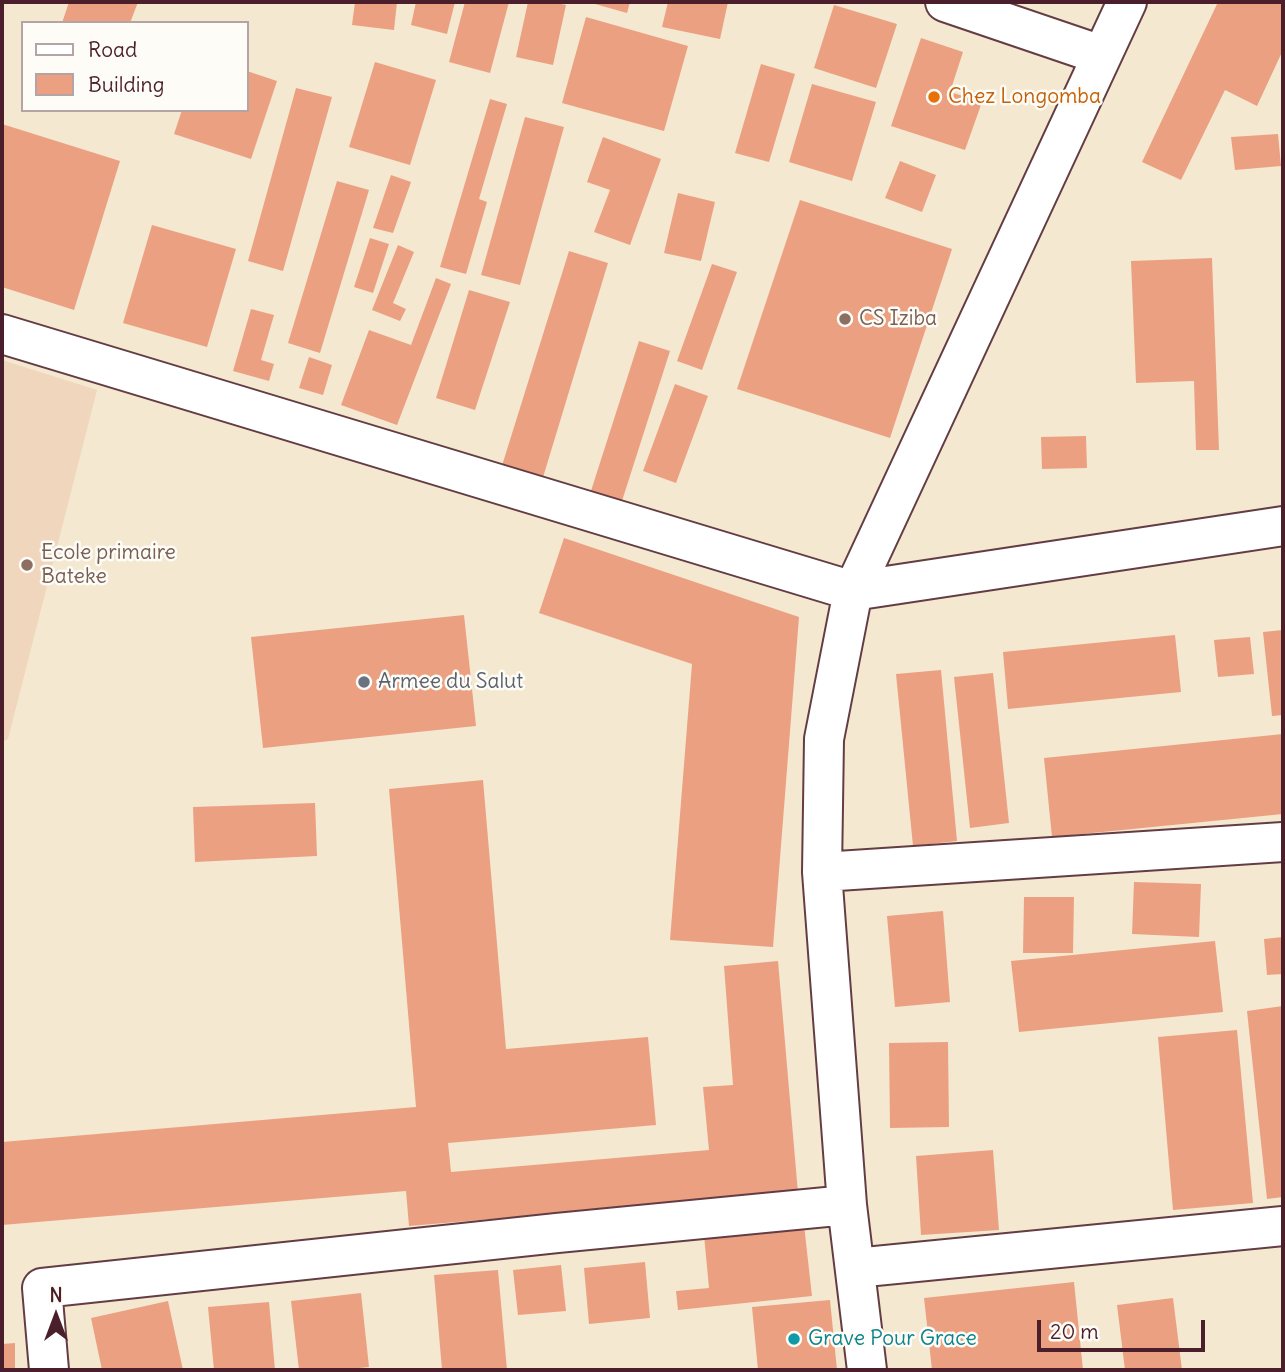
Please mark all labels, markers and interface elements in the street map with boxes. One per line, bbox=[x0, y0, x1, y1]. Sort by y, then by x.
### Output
legend bbox=[21, 21, 248, 112]
text: Road bbox=[88, 36, 137, 63]
text: Building bbox=[88, 71, 164, 98]
place label: Chez Longomba bbox=[948, 84, 1101, 110]
marker: Chez Longomba bbox=[926, 89, 942, 105]
place label: CS Iziba bbox=[859, 306, 937, 332]
marker: CS Iziba bbox=[837, 311, 853, 327]
place label: Ecole primaire Bateke bbox=[41, 540, 176, 590]
marker: Ecole primaire Bateke bbox=[19, 557, 35, 573]
place label: Armee du Salut bbox=[378, 669, 523, 695]
marker: Armee du Salut bbox=[356, 674, 372, 690]
north arrow bbox=[21, 1281, 91, 1351]
text: N bbox=[49, 1283, 63, 1307]
scale bar bbox=[1040, 1306, 1208, 1350]
text: 20 m bbox=[1050, 1318, 1099, 1345]
place label: Grave Pour Grace bbox=[808, 1326, 977, 1352]
marker: Grave Pour Grace bbox=[786, 1331, 802, 1347]

